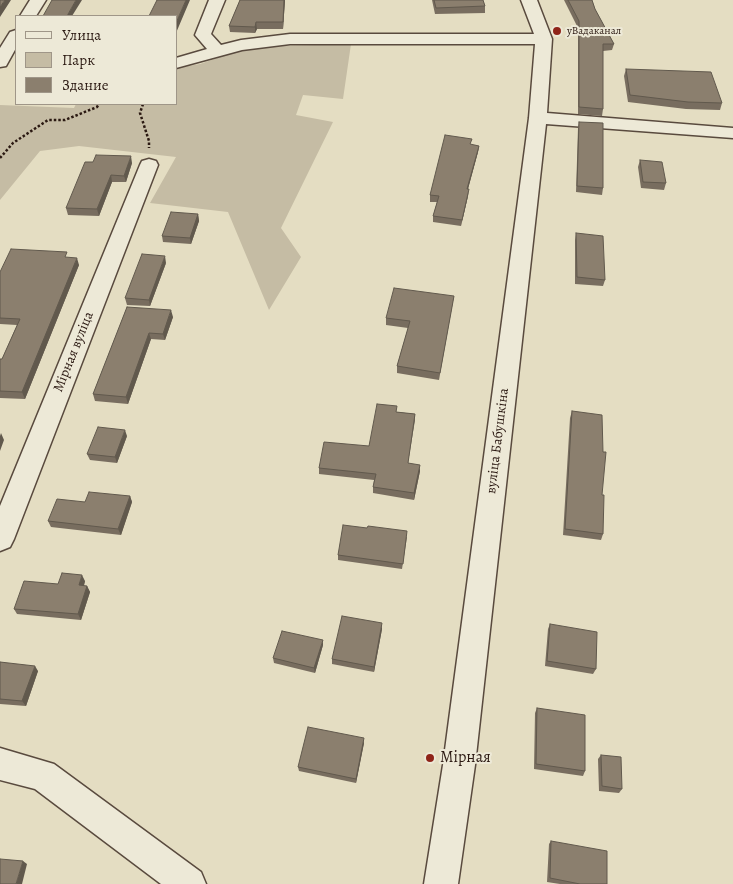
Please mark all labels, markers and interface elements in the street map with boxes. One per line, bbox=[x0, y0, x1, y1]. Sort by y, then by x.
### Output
legend bbox=[15, 15, 178, 105]
place label: уВадаканал bbox=[567, 24, 621, 38]
text: Улица bbox=[62, 25, 101, 45]
marker: уВадаканал bbox=[551, 25, 563, 37]
text: Парк bbox=[62, 50, 95, 70]
text: Здание bbox=[62, 75, 109, 95]
street label: Мірная вуліца bbox=[50, 309, 98, 395]
street label: вуліца Бабушкіна bbox=[483, 387, 513, 495]
place label: Мірная bbox=[440, 748, 491, 768]
marker: Мірная bbox=[424, 752, 436, 764]

